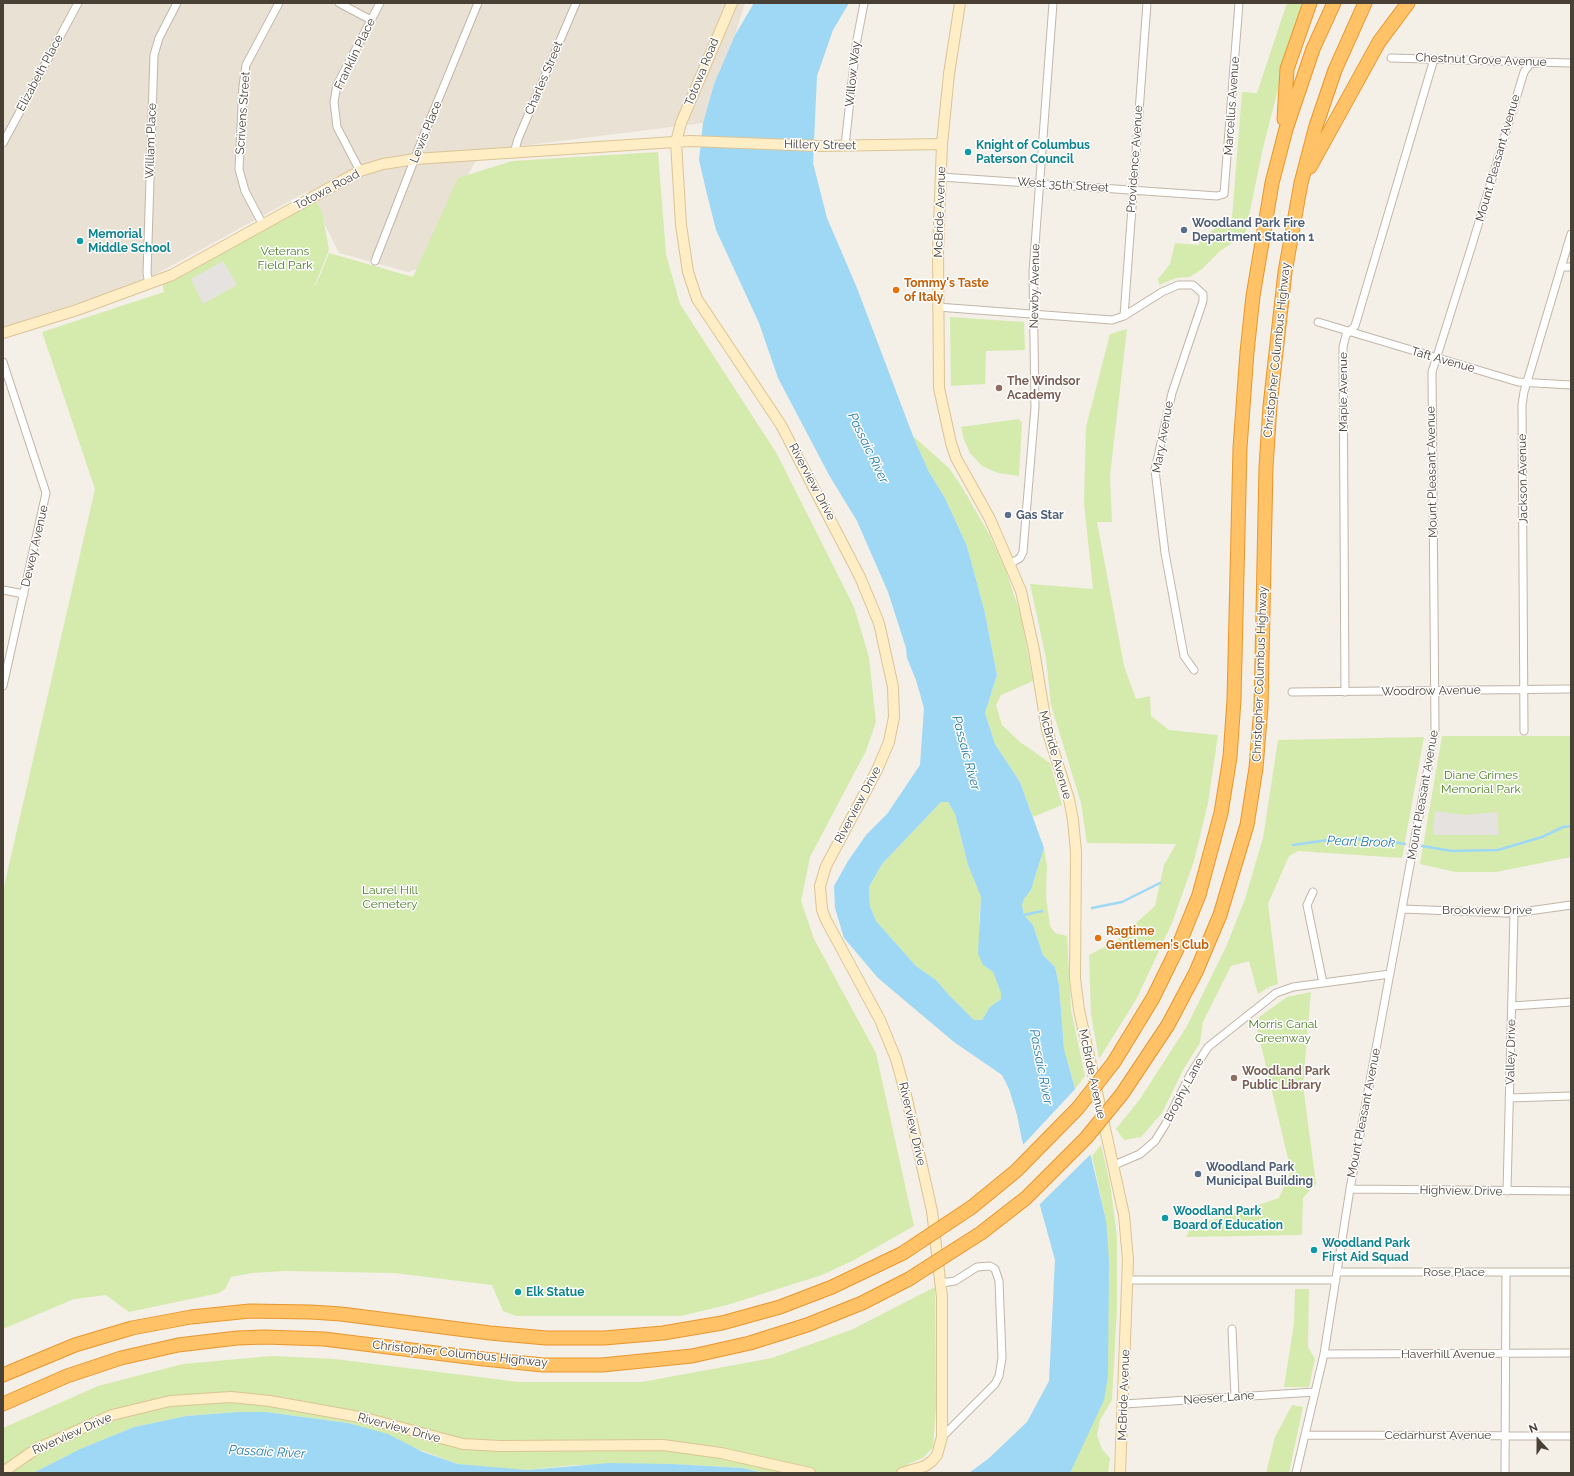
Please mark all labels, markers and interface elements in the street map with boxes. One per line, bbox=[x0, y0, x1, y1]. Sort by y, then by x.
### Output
street label: Franklin Place bbox=[332, 16, 378, 92]
street label: Elizabeth Place bbox=[14, 32, 66, 114]
street label: Totowa Road bbox=[682, 36, 722, 108]
street label: Charles Street bbox=[522, 39, 566, 117]
street label: Willow Way bbox=[842, 40, 864, 108]
street label: Chestnut Grove Avenue bbox=[1415, 51, 1547, 69]
street label: Marcellus Avenue bbox=[1221, 56, 1243, 156]
street label: Scrivens Street bbox=[233, 71, 253, 155]
street label: Mount Pleasant Avenue bbox=[1473, 93, 1523, 223]
street label: Lewis Place bbox=[407, 99, 445, 165]
street label: William Place bbox=[142, 103, 160, 179]
street label: Providence Avenue bbox=[1124, 105, 1146, 213]
street label: Hillery Street bbox=[784, 137, 856, 153]
place label: Knight of Columbus Paterson Council bbox=[976, 138, 1090, 166]
marker: Knight of Columbus Paterson Council bbox=[963, 147, 973, 157]
street label: McBride Avenue bbox=[931, 166, 949, 258]
street label: Totowa Road bbox=[292, 167, 362, 213]
street label: West 35th Street bbox=[1017, 175, 1109, 195]
place label: Woodland Park Fire Department Station 1 bbox=[1192, 216, 1314, 244]
marker: Woodland Park Fire Department Station 1 bbox=[1179, 225, 1189, 235]
place label: Memorial Middle School bbox=[88, 227, 171, 255]
marker: Memorial Middle School bbox=[75, 236, 85, 246]
park label: Veterans Field Park bbox=[257, 244, 313, 272]
street label: Newby Avenue bbox=[1027, 244, 1043, 328]
street label: Christopher Columbus Highway bbox=[1261, 262, 1293, 438]
place label: Tommy's Taste of Italy bbox=[904, 276, 989, 304]
marker: Tommy's Taste of Italy bbox=[891, 285, 901, 295]
street label: Taft Avenue bbox=[1409, 344, 1477, 376]
street label: Maple Avenue bbox=[1336, 352, 1350, 432]
place label: The Windsor Academy bbox=[1007, 374, 1080, 402]
marker: The Windsor Academy bbox=[994, 383, 1004, 393]
street label: Mary Avenue bbox=[1150, 400, 1176, 474]
street label: Mount Pleasant Avenue bbox=[1424, 406, 1440, 538]
water label: Passaic River bbox=[844, 410, 892, 486]
street label: Jackson Avenue bbox=[1515, 434, 1531, 524]
street label: Riverview Drive bbox=[786, 441, 838, 523]
street label: Dewey Avenue bbox=[19, 504, 51, 588]
place label: Gas Star bbox=[1016, 508, 1064, 522]
marker: Gas Star bbox=[1003, 510, 1013, 520]
street label: Christopher Columbus Highway bbox=[1250, 586, 1270, 762]
street label: Woodrow Avenue bbox=[1381, 683, 1481, 699]
street label: McBride Avenue bbox=[1035, 709, 1075, 801]
water label: Passaic River bbox=[949, 714, 983, 792]
street label: Mount Pleasant Avenue bbox=[1404, 729, 1442, 861]
street label: Riverview Drive bbox=[832, 764, 884, 846]
park label: Diane Grimes Memorial Park bbox=[1441, 768, 1521, 796]
water label: Pearl Brook bbox=[1327, 833, 1395, 851]
park label: Laurel Hill Cemetery bbox=[362, 883, 418, 911]
street label: Brookview Drive bbox=[1442, 903, 1532, 917]
place label: Ragtime Gentlemen's Club bbox=[1106, 924, 1209, 952]
marker: Ragtime Gentlemen's Club bbox=[1093, 933, 1103, 943]
park label: Morris Canal Greenway bbox=[1248, 1017, 1318, 1045]
street label: Valley Drive bbox=[1503, 1019, 1519, 1085]
water label: Passaic River bbox=[1026, 1028, 1056, 1106]
street label: McBride Avenue bbox=[1075, 1028, 1109, 1120]
street label: Mount Pleasant Avenue bbox=[1344, 1047, 1384, 1179]
street label: Brophy Lane bbox=[1161, 1055, 1207, 1125]
place label: Woodland Park Public Library bbox=[1242, 1064, 1330, 1092]
marker: Woodland Park Public Library bbox=[1229, 1073, 1239, 1083]
street label: Riverview Drive bbox=[895, 1081, 929, 1167]
place label: Woodland Park Municipal Building bbox=[1206, 1160, 1313, 1188]
marker: Woodland Park Municipal Building bbox=[1193, 1169, 1203, 1179]
street label: Highview Drive bbox=[1419, 1183, 1503, 1199]
place label: Woodland Park Board of Education bbox=[1173, 1204, 1283, 1232]
marker: Woodland Park Board of Education bbox=[1160, 1213, 1170, 1223]
place label: Woodland Park First Aid Squad bbox=[1322, 1236, 1410, 1264]
marker: Woodland Park First Aid Squad bbox=[1309, 1245, 1319, 1255]
street label: Rose Place bbox=[1423, 1265, 1485, 1279]
place label: Elk Statue bbox=[526, 1285, 584, 1299]
marker: Elk Statue bbox=[513, 1287, 523, 1297]
street label: Christopher Columbus Highway bbox=[372, 1338, 548, 1370]
street label: Haverhill Avenue bbox=[1401, 1347, 1495, 1361]
street label: McBride Avenue bbox=[1115, 1349, 1133, 1441]
street label: Neeser Lane bbox=[1183, 1388, 1255, 1408]
street label: Riverview Drive bbox=[30, 1410, 114, 1458]
street label: Riverview Drive bbox=[356, 1410, 442, 1446]
north arrow bbox=[1518, 1420, 1558, 1460]
text: N bbox=[1527, 1421, 1540, 1436]
street label: Cedarhurst Avenue bbox=[1385, 1428, 1491, 1442]
water label: Passaic River bbox=[228, 1442, 306, 1462]

